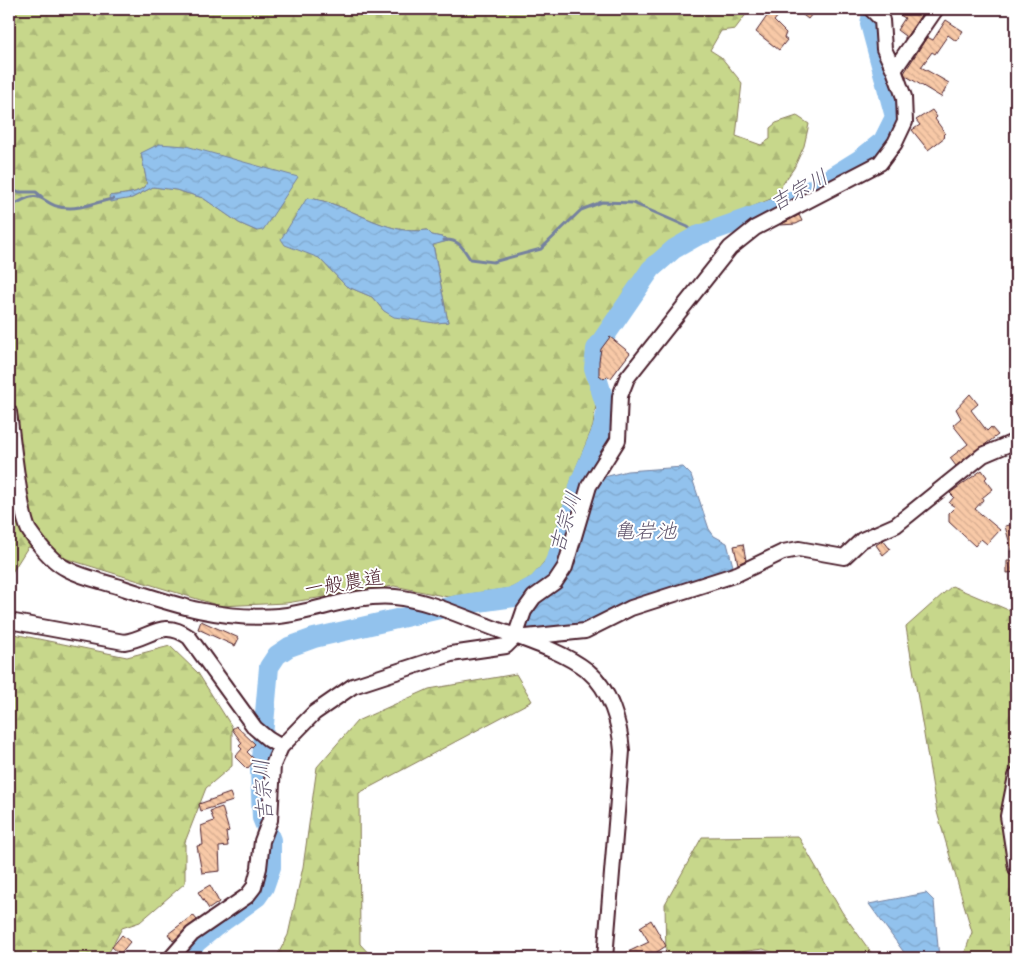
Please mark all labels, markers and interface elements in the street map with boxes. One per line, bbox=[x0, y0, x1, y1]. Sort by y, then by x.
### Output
water label: 吉宗川 bbox=[765, 164, 835, 220]
water label: 吉宗川 bbox=[543, 488, 591, 558]
water label: 亀岩池 bbox=[614, 518, 677, 548]
street label: 一般農道 bbox=[302, 564, 386, 606]
water label: 吉宗川 bbox=[248, 758, 282, 822]

